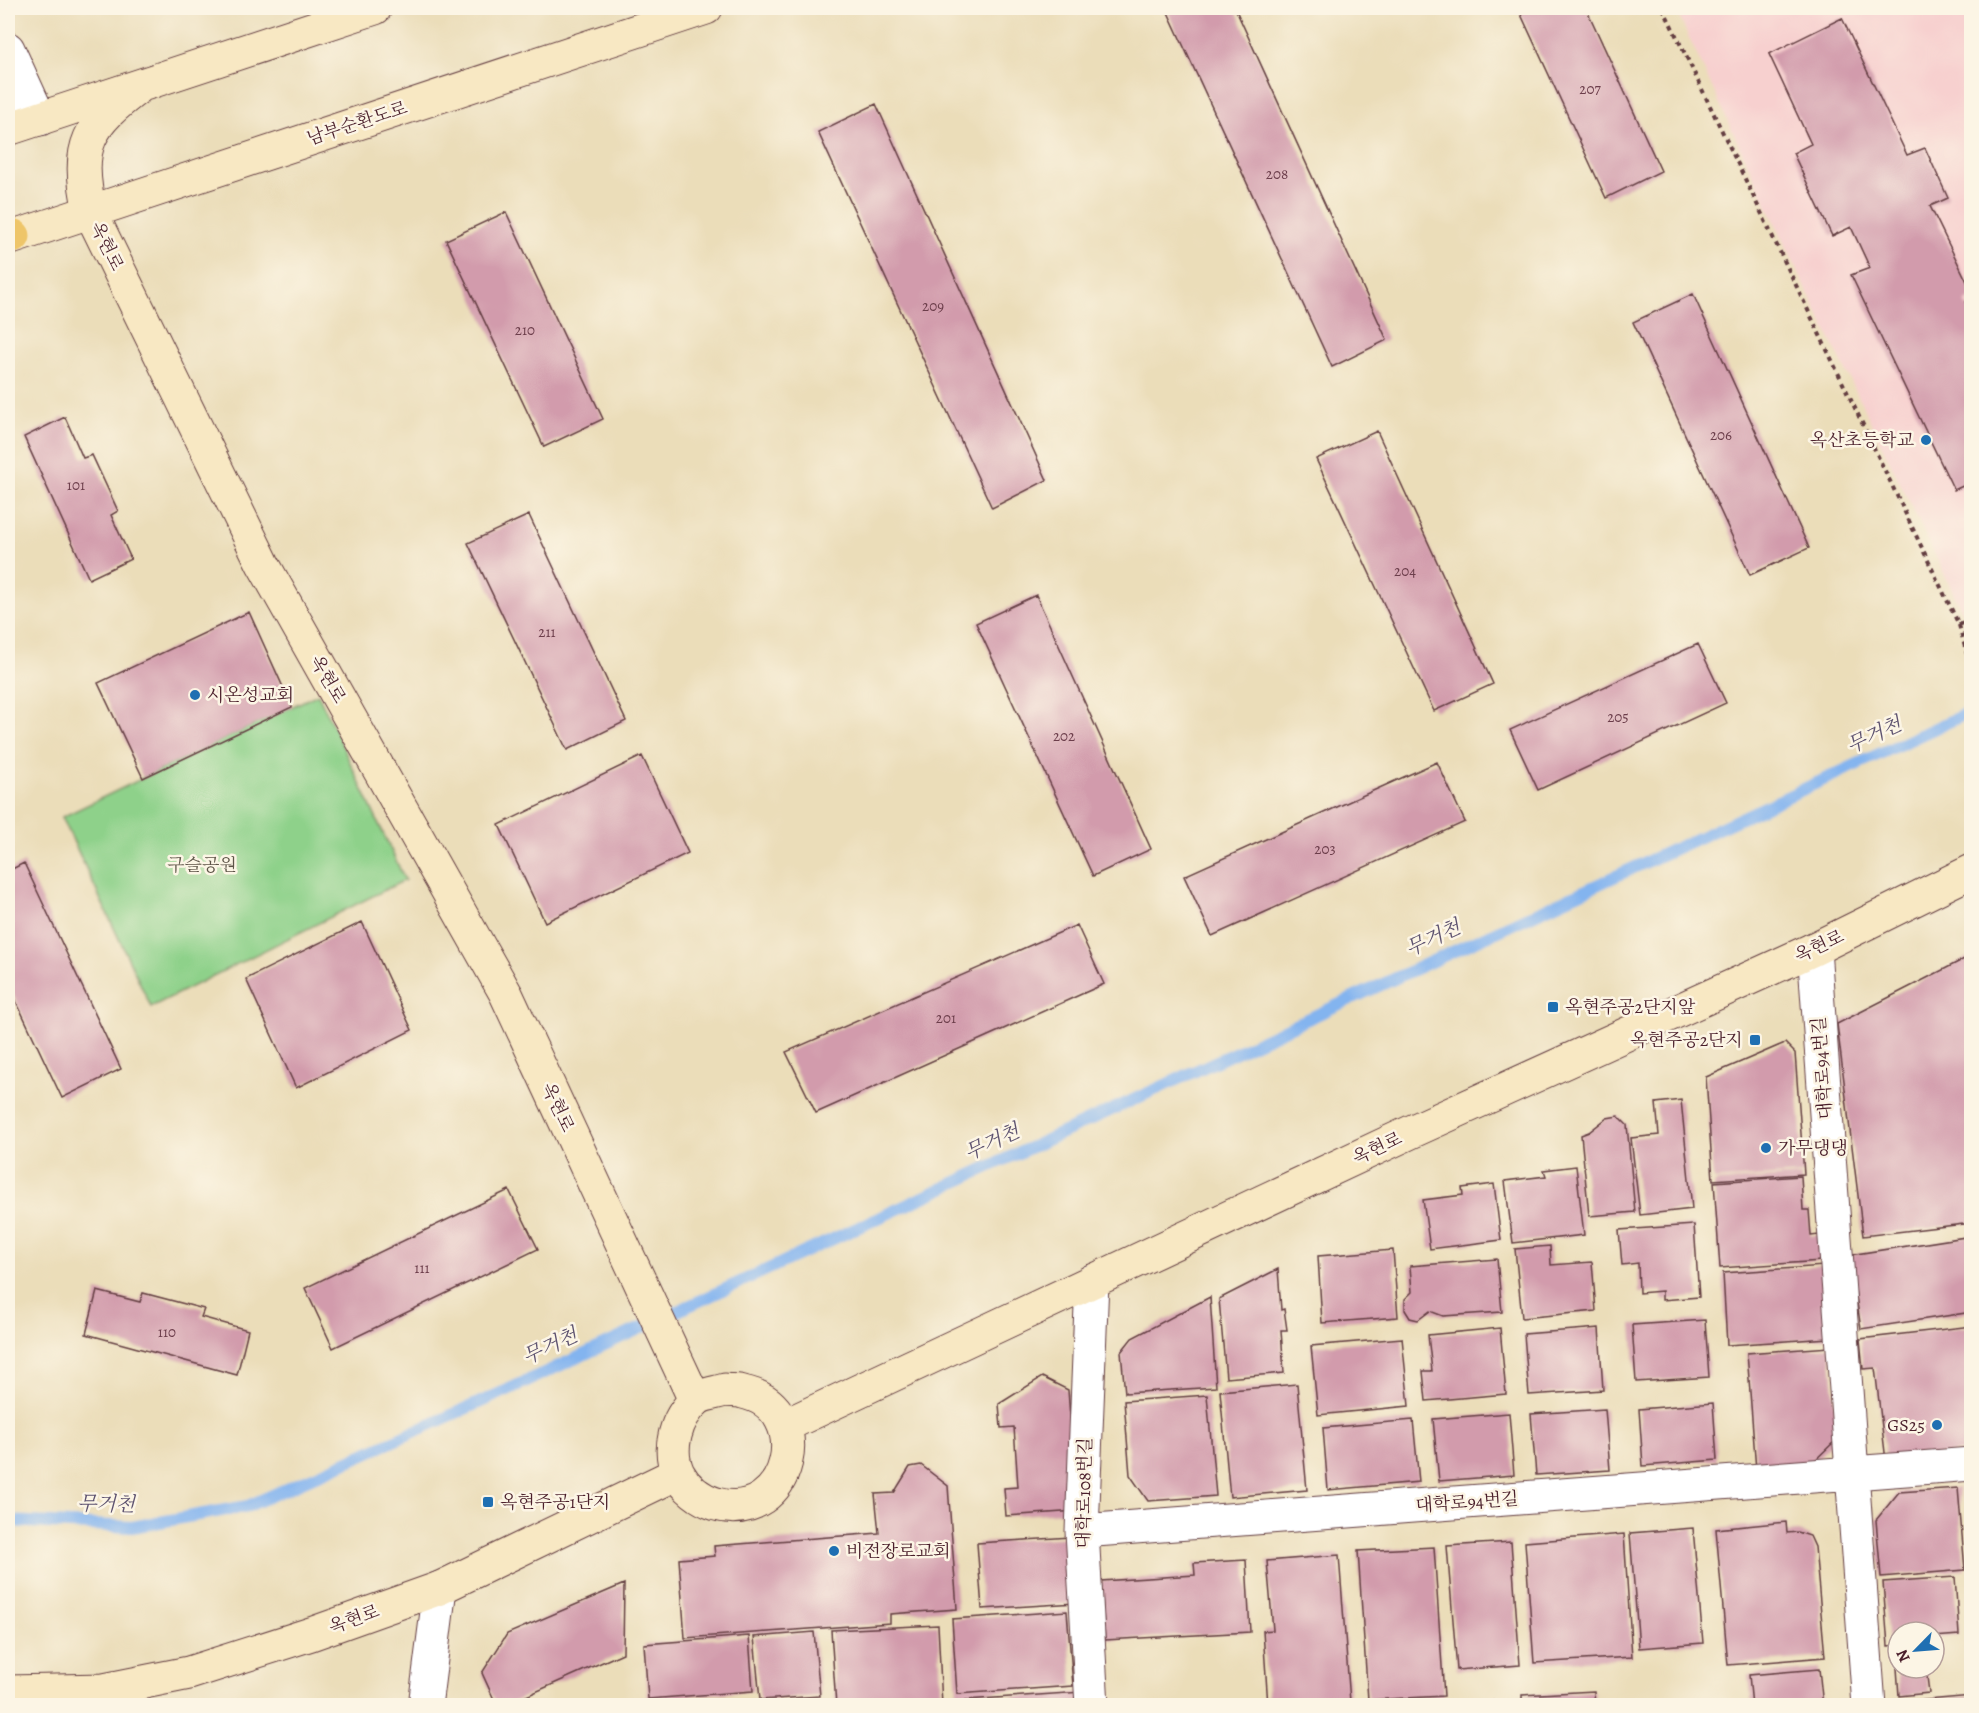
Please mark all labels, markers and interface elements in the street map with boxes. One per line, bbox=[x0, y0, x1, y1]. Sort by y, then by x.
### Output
house number: 207 bbox=[1579, 79, 1601, 99]
street label: 남부순환도로 bbox=[304, 95, 410, 151]
house number: 208 bbox=[1266, 164, 1288, 184]
street label: 옥현로 bbox=[85, 217, 129, 275]
house number: 209 bbox=[922, 296, 944, 316]
house number: 210 bbox=[515, 320, 535, 340]
house number: 206 bbox=[1710, 425, 1732, 445]
place label: 옥산초등학교 bbox=[1810, 428, 1915, 452]
marker: 옥산초등학교 bbox=[1919, 433, 1933, 447]
house number: 101 bbox=[67, 475, 85, 495]
house number: 204 bbox=[1394, 561, 1416, 581]
house number: 211 bbox=[538, 622, 556, 642]
street label: 옥현로 bbox=[305, 650, 351, 708]
place label: 시온성교회 bbox=[207, 683, 294, 707]
marker: 시온성교회 bbox=[188, 688, 202, 702]
house number: 205 bbox=[1607, 707, 1629, 727]
water label: 무거천 bbox=[1842, 710, 1907, 759]
house number: 202 bbox=[1053, 726, 1075, 746]
house number: 203 bbox=[1314, 839, 1336, 859]
park label: 구슬공원 bbox=[167, 853, 237, 877]
water label: 무거천 bbox=[1401, 913, 1466, 962]
street label: 옥현로 bbox=[1790, 924, 1848, 968]
place label: 옥현주공2단지앞 bbox=[1565, 995, 1696, 1019]
marker: 옥현주공2단지앞 bbox=[1546, 1000, 1560, 1014]
house number: 201 bbox=[936, 1008, 956, 1028]
street label: 대학로94번길 bbox=[1806, 1016, 1838, 1120]
place label: 옥현주공2단지 bbox=[1630, 1028, 1743, 1052]
marker: 옥현주공2단지 bbox=[1748, 1033, 1762, 1047]
street label: 옥현로 bbox=[536, 1078, 580, 1136]
water label: 무거천 bbox=[960, 1117, 1025, 1166]
street label: 옥현로 bbox=[1348, 1126, 1406, 1170]
place label: 가무댕댕 bbox=[1778, 1136, 1848, 1160]
marker: 가무댕댕 bbox=[1759, 1141, 1773, 1155]
house number: 111 bbox=[414, 1258, 430, 1278]
water label: 무거천 bbox=[518, 1321, 583, 1370]
house number: 110 bbox=[158, 1322, 176, 1342]
place label: GS25 bbox=[1887, 1413, 1925, 1437]
marker: GS25 bbox=[1930, 1418, 1944, 1432]
street label: 대학로108번길 bbox=[1071, 1437, 1097, 1549]
street label: 대학로94번길 bbox=[1415, 1486, 1519, 1518]
water label: 무거천 bbox=[77, 1490, 137, 1518]
place label: 옥현주공1단지 bbox=[500, 1490, 610, 1514]
marker: 옥현주공1단지 bbox=[481, 1495, 495, 1509]
place label: 비전장로교회 bbox=[846, 1539, 950, 1563]
marker: 비전장로교회 bbox=[827, 1544, 841, 1558]
street label: 옥현로 bbox=[325, 1599, 383, 1639]
north arrow bbox=[1886, 1620, 1946, 1680]
text: N bbox=[1891, 1646, 1916, 1666]

